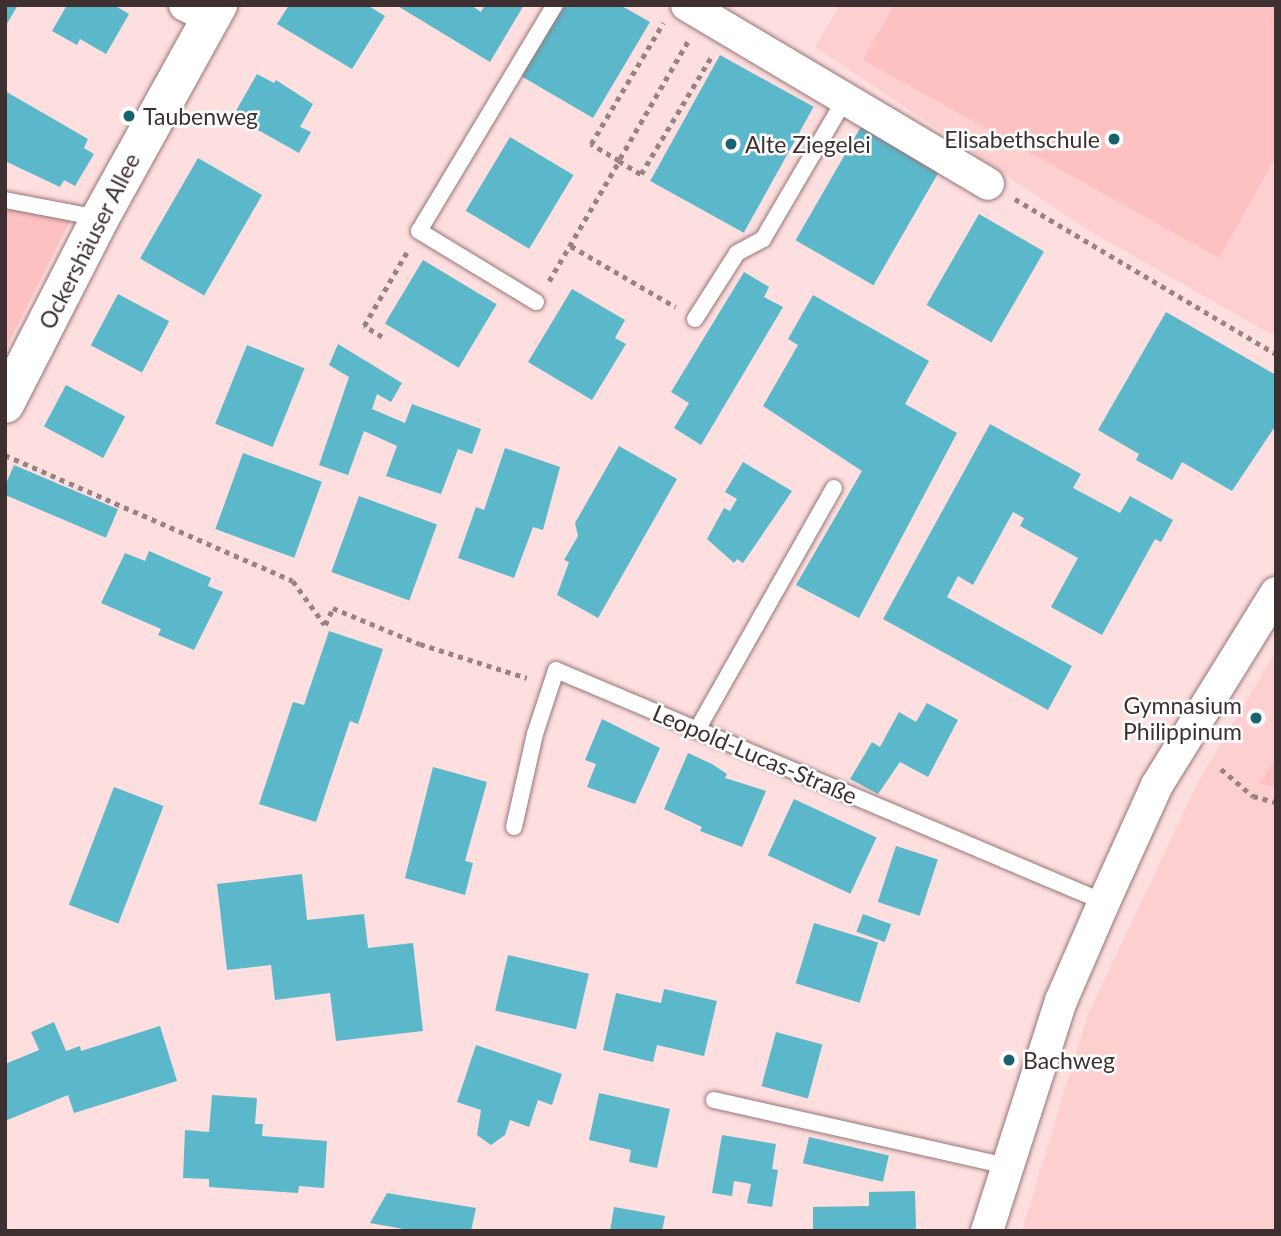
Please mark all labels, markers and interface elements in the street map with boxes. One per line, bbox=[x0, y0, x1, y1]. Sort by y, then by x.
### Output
place label: Taubenweg bbox=[143, 102, 258, 130]
marker: Taubenweg bbox=[121, 108, 137, 124]
place label: Elisabethschule bbox=[944, 125, 1100, 153]
place label: Alte Ziegelei bbox=[745, 130, 871, 158]
marker: Elisabethschule bbox=[1106, 131, 1122, 147]
marker: Alte Ziegelei bbox=[723, 136, 739, 152]
street label: Ockershäuser Allee bbox=[32, 148, 146, 334]
place label: Gymnasium Philippinum bbox=[1123, 691, 1242, 745]
street label: Leopold-Lucas-Straße bbox=[649, 698, 861, 810]
marker: Gymnasium Philippinum bbox=[1248, 710, 1264, 726]
place label: Bachweg bbox=[1023, 1046, 1115, 1074]
marker: Bachweg bbox=[1001, 1052, 1017, 1068]

